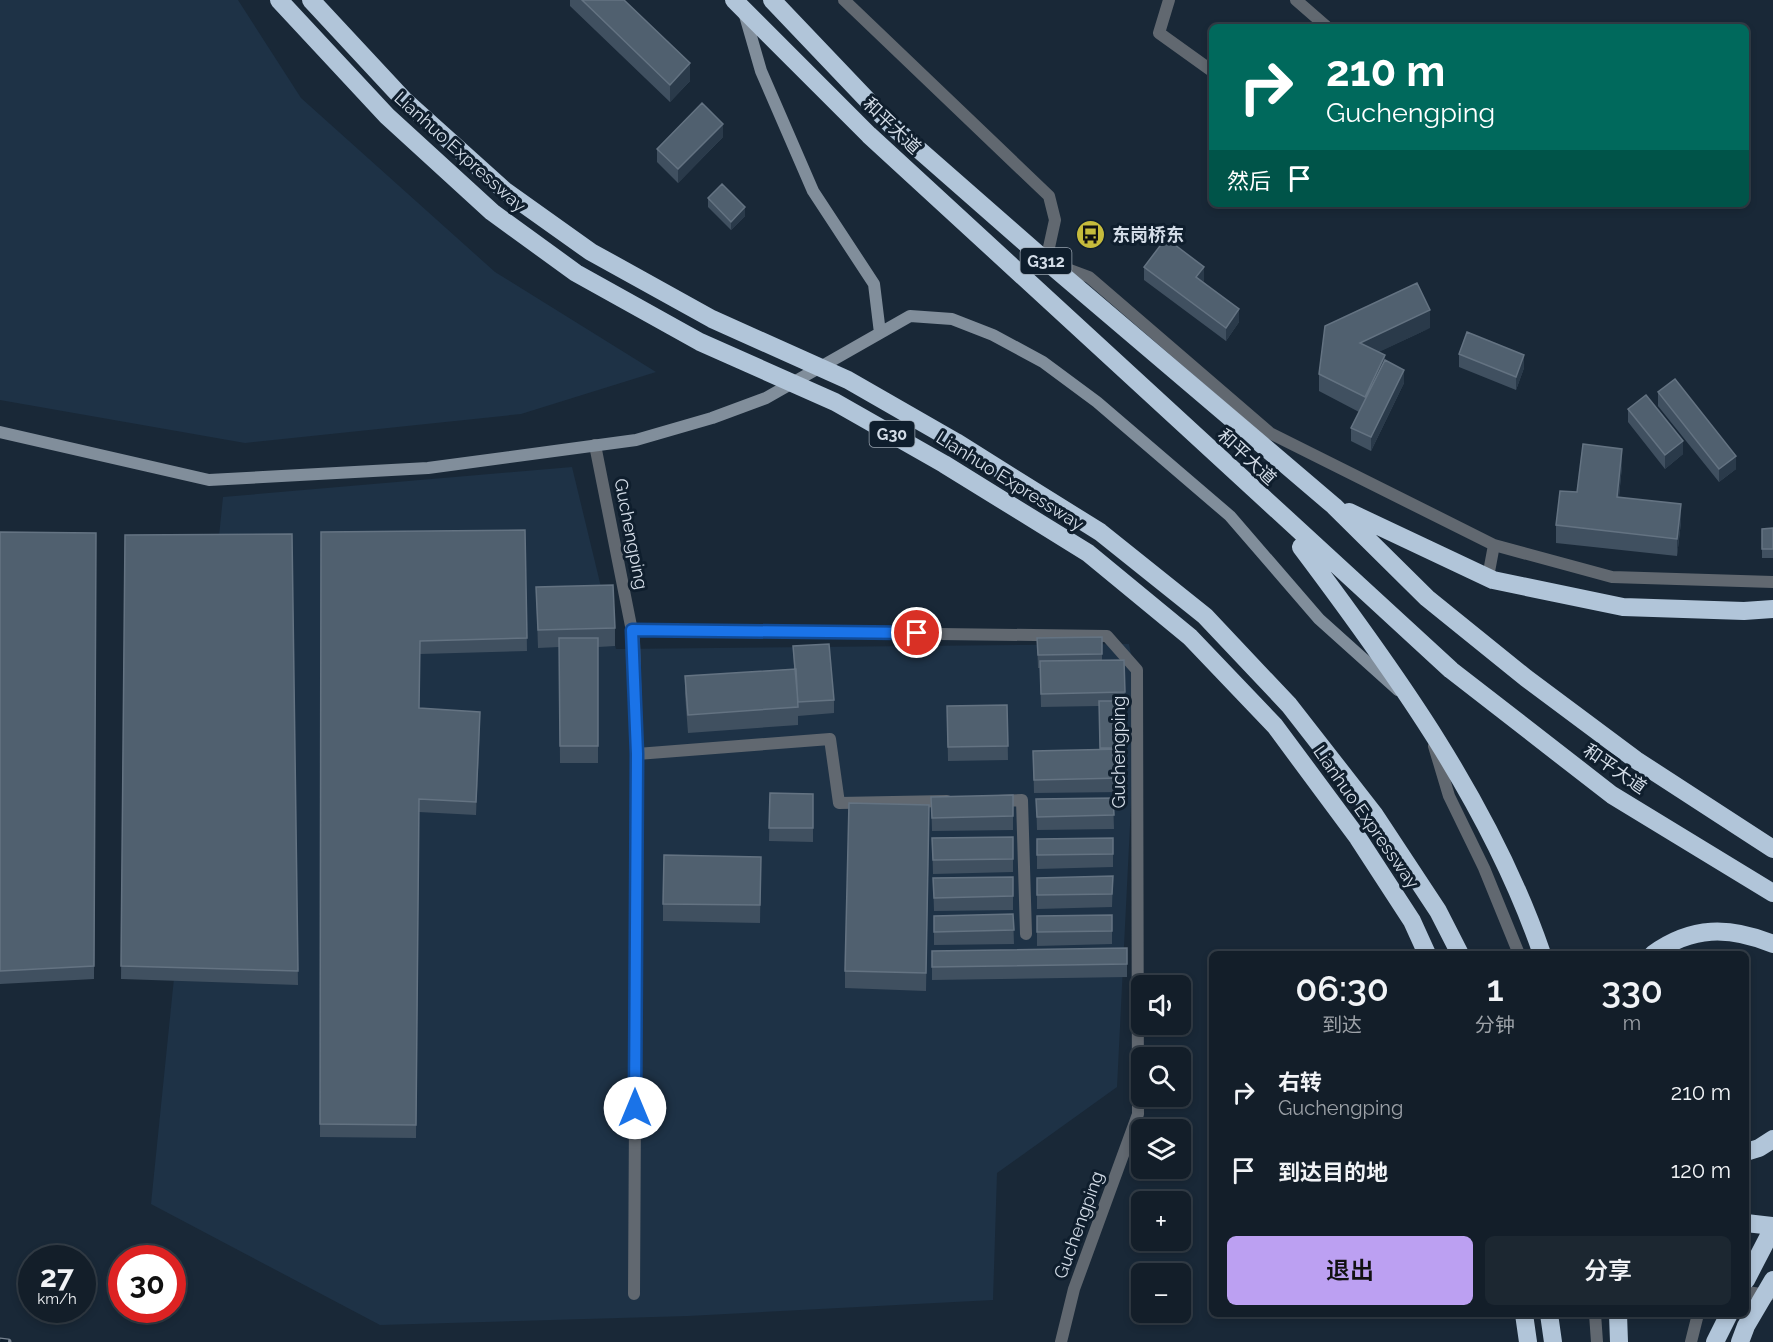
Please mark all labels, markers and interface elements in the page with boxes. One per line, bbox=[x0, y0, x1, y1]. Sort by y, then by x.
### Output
text: 210 m bbox=[1326, 47, 1445, 96]
icon: right bbox=[1227, 48, 1305, 126]
street label: Lianhuo Expressway bbox=[390, 87, 531, 216]
street label: 和平大道 bbox=[859, 93, 926, 158]
text: Guchengping bbox=[1326, 97, 1495, 128]
icon: arrive bbox=[1283, 162, 1316, 195]
text: 然后 bbox=[1227, 168, 1271, 194]
bus stop icon: 东岗桥东 bbox=[1075, 219, 1107, 251]
place label: 东岗桥东 bbox=[1112, 224, 1184, 245]
road number: G312 bbox=[1020, 248, 1072, 274]
road number: G30 bbox=[870, 421, 914, 447]
street label: 和平大道 bbox=[1214, 424, 1281, 489]
street label: Lianhuo Expressway bbox=[933, 427, 1088, 535]
street label: Guchengping bbox=[610, 477, 653, 591]
pin bbox=[891, 607, 942, 658]
icon: arrive bbox=[900, 616, 933, 649]
street label: Guchengping bbox=[1108, 696, 1129, 808]
street label: 和平大道 bbox=[1580, 739, 1651, 798]
street label: Lianhuo Expressway bbox=[1309, 741, 1424, 892]
text: 06:30 bbox=[1295, 967, 1389, 1009]
text: 1 bbox=[1487, 967, 1504, 1009]
text: 330 bbox=[1601, 969, 1663, 1011]
map controls bbox=[1131, 975, 1191, 1323]
button: sound bbox=[1131, 975, 1191, 1035]
text: m bbox=[1623, 1011, 1641, 1035]
text: 到达 bbox=[1322, 1013, 1362, 1037]
text: 分钟 bbox=[1475, 1013, 1515, 1037]
button: search bbox=[1131, 1047, 1191, 1107]
text: 右转 bbox=[1278, 1069, 1322, 1095]
position arrow bbox=[603, 1076, 667, 1140]
icon: right bbox=[1227, 1076, 1260, 1109]
text: 210 m bbox=[1671, 1079, 1731, 1105]
text: Guchengping bbox=[1278, 1096, 1403, 1120]
button: layers bbox=[1131, 1119, 1191, 1179]
icon: arrive bbox=[1227, 1154, 1260, 1187]
text: 120 m bbox=[1671, 1157, 1731, 1183]
text: 到达目的地 bbox=[1278, 1159, 1388, 1185]
street label: Guchengping bbox=[1049, 1168, 1108, 1281]
button: + bbox=[1131, 1191, 1191, 1251]
button: 退出 bbox=[1227, 1236, 1473, 1305]
button: 分享 bbox=[1485, 1236, 1731, 1305]
speed limit sign: 30 bbox=[108, 1245, 186, 1323]
text: 27 bbox=[40, 1259, 74, 1294]
button: − bbox=[1131, 1263, 1191, 1323]
text: km/h bbox=[37, 1290, 77, 1308]

